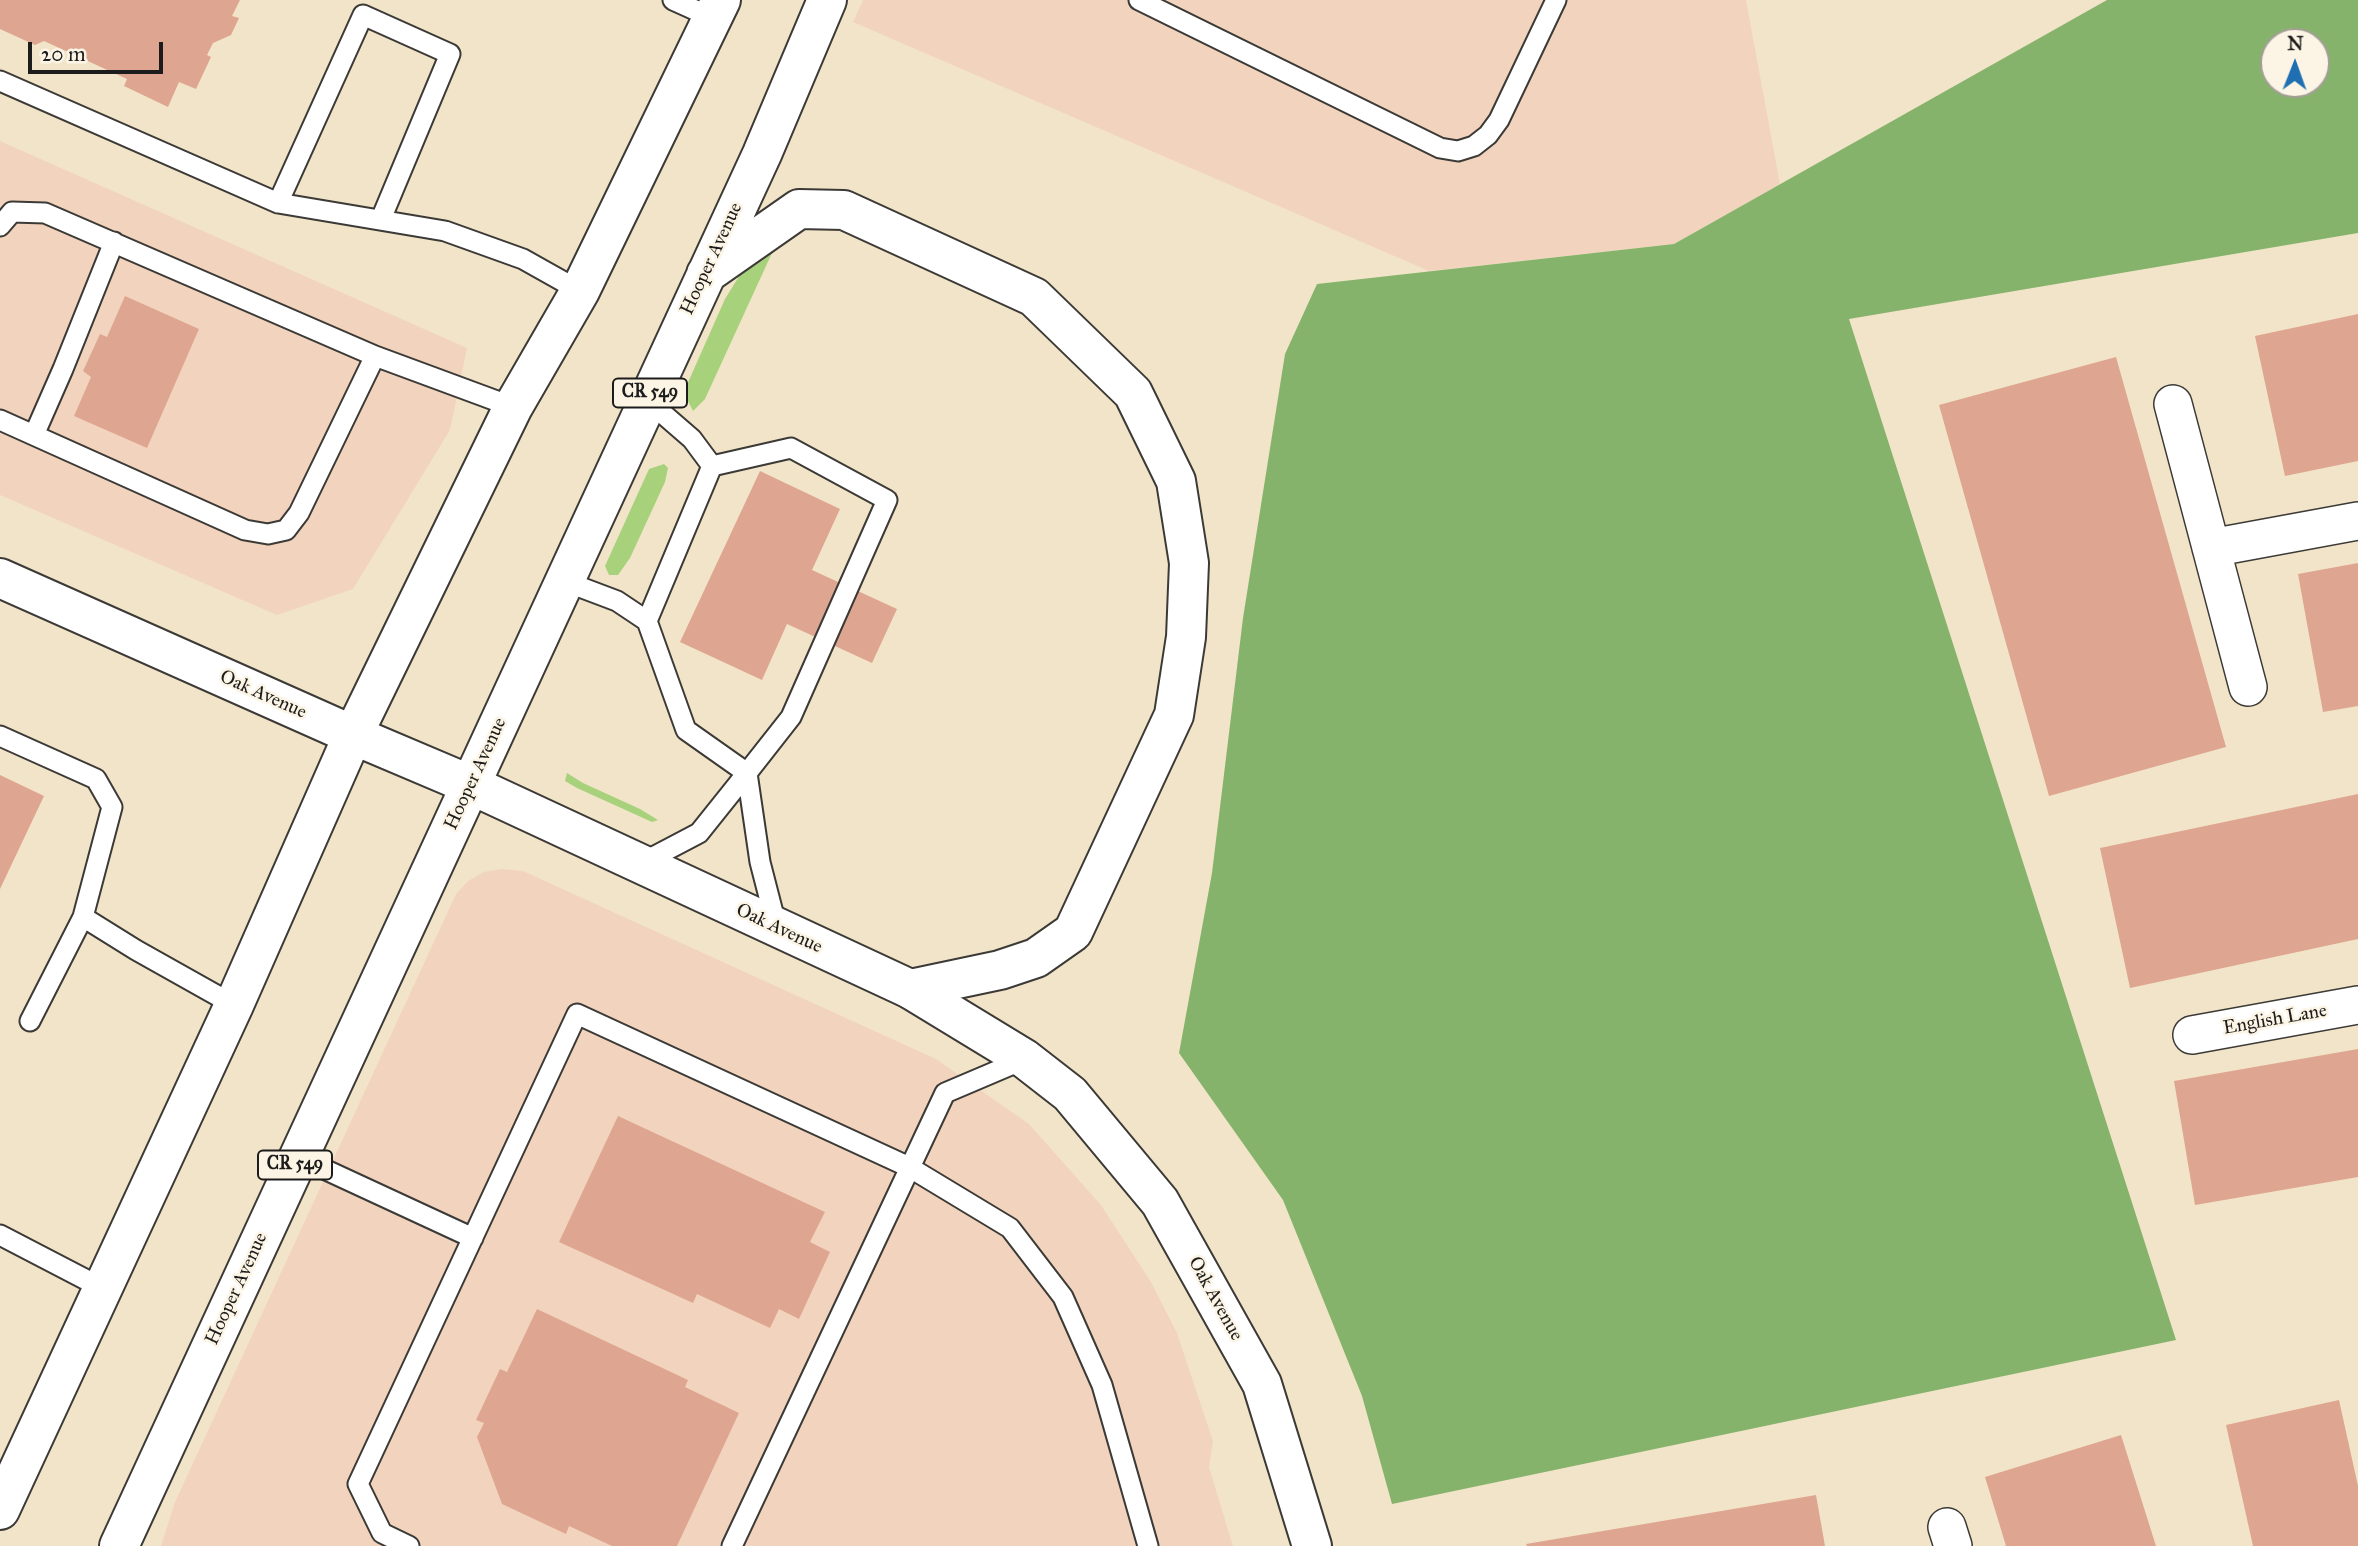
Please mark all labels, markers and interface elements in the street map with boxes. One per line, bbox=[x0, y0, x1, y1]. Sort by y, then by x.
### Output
scale bar bbox=[32, 28, 166, 72]
north arrow bbox=[2260, 28, 2330, 98]
text: N bbox=[2287, 32, 2304, 55]
text: 20 m bbox=[41, 41, 86, 67]
street label: Hooper Avenue bbox=[676, 199, 748, 319]
road number: CR 549 bbox=[613, 379, 687, 408]
street label: Oak Avenue bbox=[216, 666, 310, 724]
street label: Hooper Avenue bbox=[440, 714, 512, 834]
street label: Oak Avenue bbox=[732, 899, 826, 959]
street label: English Lane bbox=[2221, 1000, 2329, 1040]
road number: CR 549 bbox=[258, 1150, 332, 1180]
street label: Hooper Avenue bbox=[201, 1229, 273, 1349]
street label: Oak Avenue bbox=[1183, 1253, 1247, 1345]

